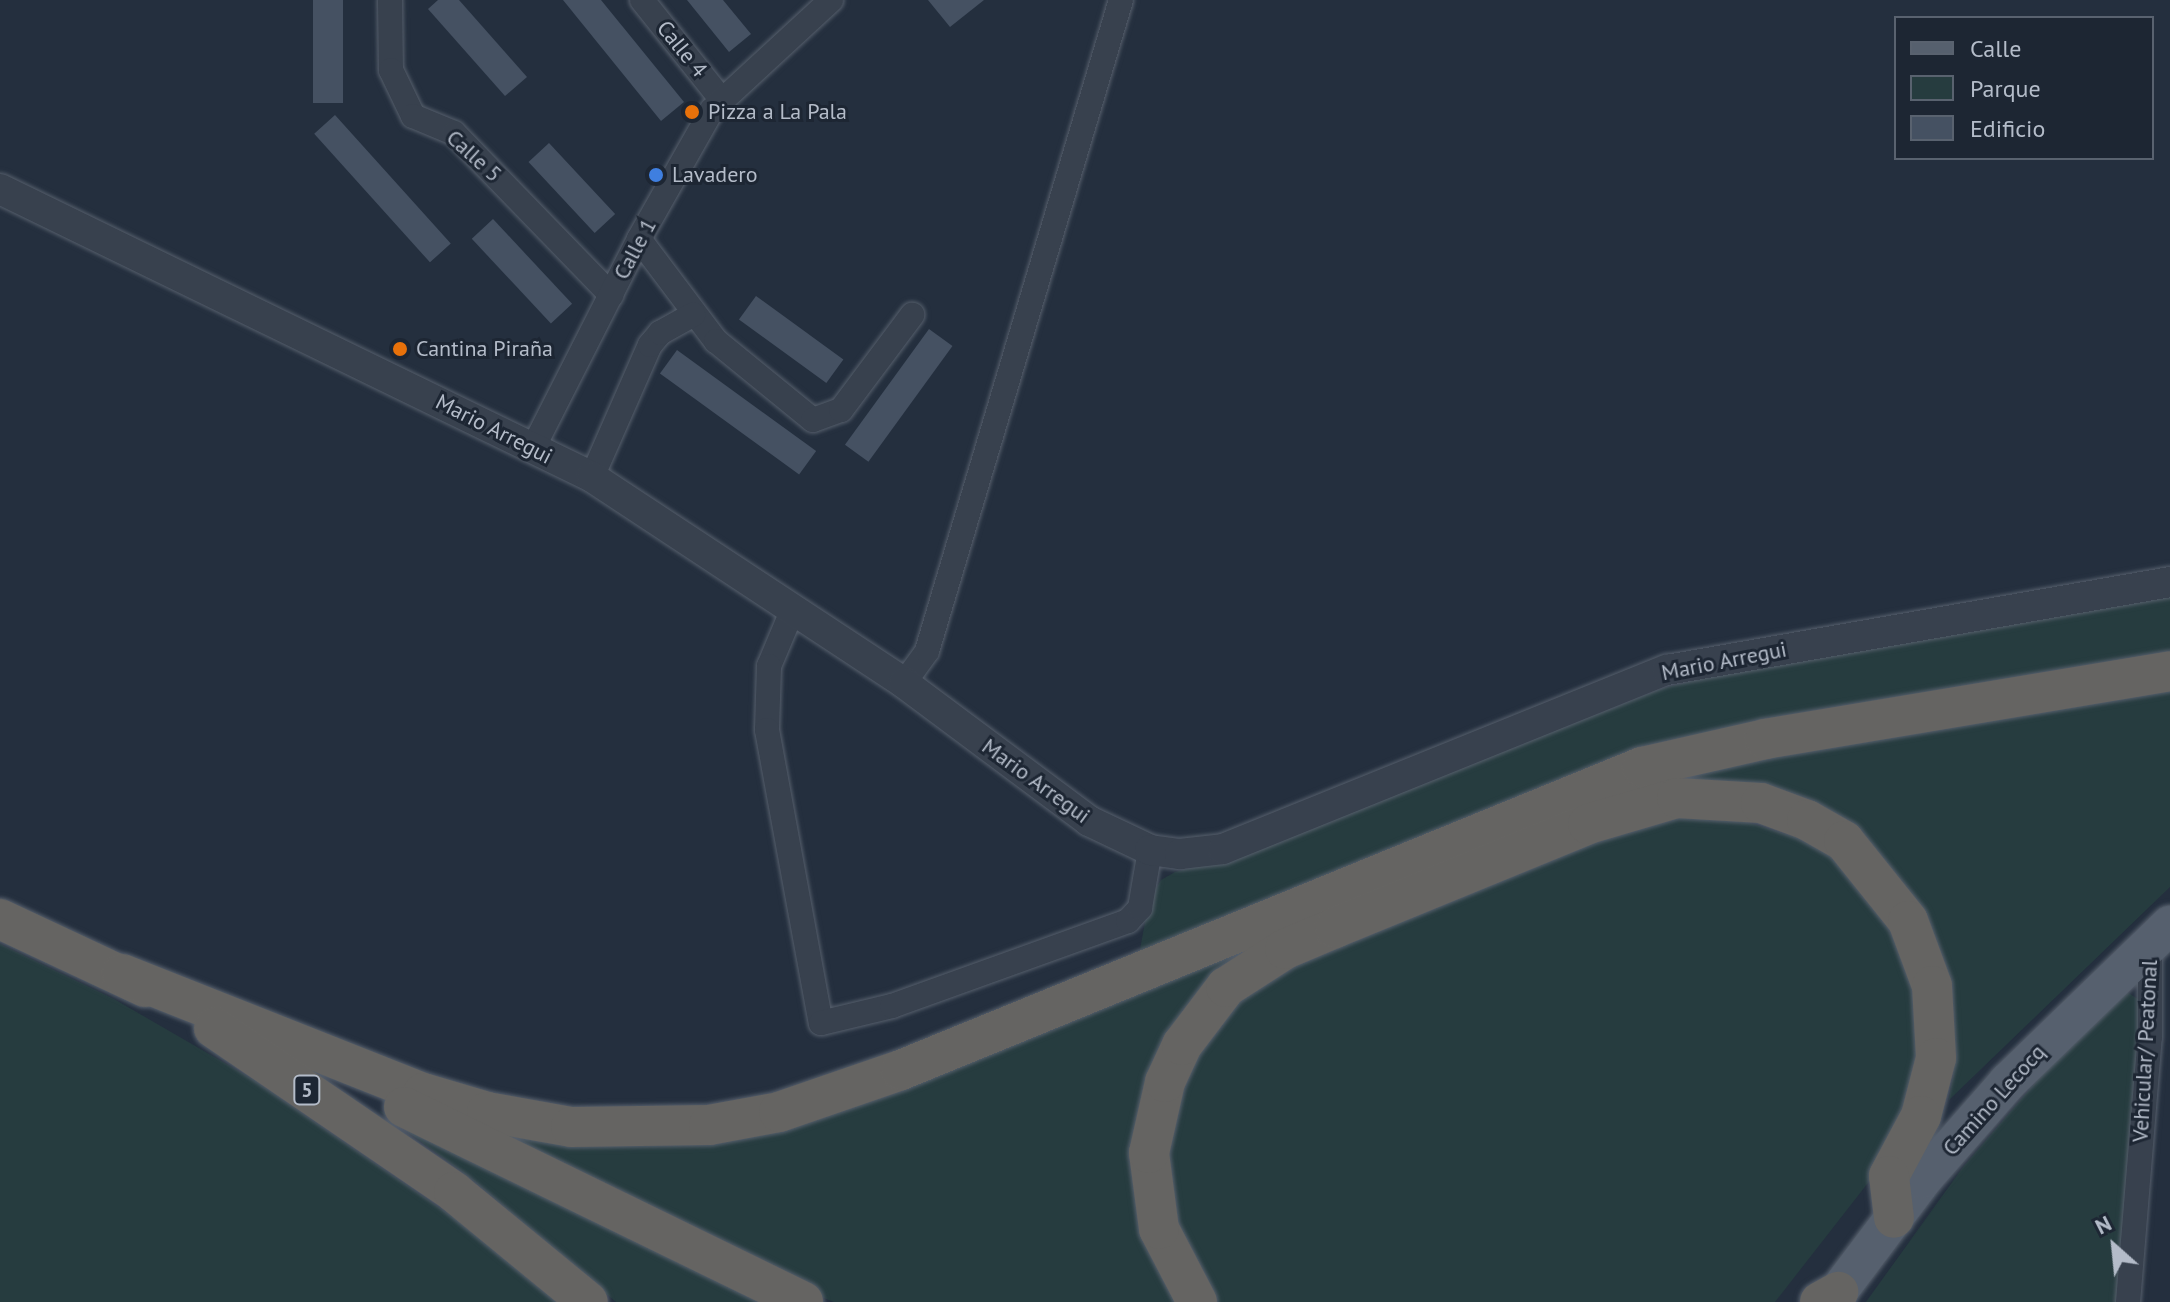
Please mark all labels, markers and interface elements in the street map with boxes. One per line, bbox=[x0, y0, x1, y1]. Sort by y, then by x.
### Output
street label: Calle 4 bbox=[651, 15, 713, 83]
legend bbox=[1894, 16, 2154, 160]
text: Calle bbox=[1970, 33, 2021, 64]
text: Parque bbox=[1970, 73, 2041, 104]
place label: Pizza a La Pala bbox=[708, 99, 847, 125]
marker: Pizza a La Pala bbox=[683, 103, 701, 121]
text: Edificio bbox=[1970, 113, 2045, 144]
street label: Calle 5 bbox=[441, 124, 507, 188]
place label: Lavadero bbox=[672, 162, 758, 188]
marker: Lavadero bbox=[647, 166, 665, 184]
street label: Calle 1 bbox=[608, 214, 662, 284]
place label: Cantina Piraña bbox=[416, 336, 553, 362]
marker: Cantina Piraña bbox=[391, 340, 409, 358]
street label: Mario Arregui bbox=[431, 388, 557, 470]
street label: Mario Arregui bbox=[1659, 636, 1789, 686]
street label: Mario Arregui bbox=[977, 733, 1095, 829]
street label: Vehicular/ Peatonal bbox=[2127, 959, 2163, 1143]
street label: Camino Lecocq bbox=[1937, 1039, 2051, 1161]
road number: 5 bbox=[293, 1074, 321, 1106]
north arrow bbox=[2074, 1206, 2154, 1286]
text: N bbox=[2090, 1209, 2116, 1240]

